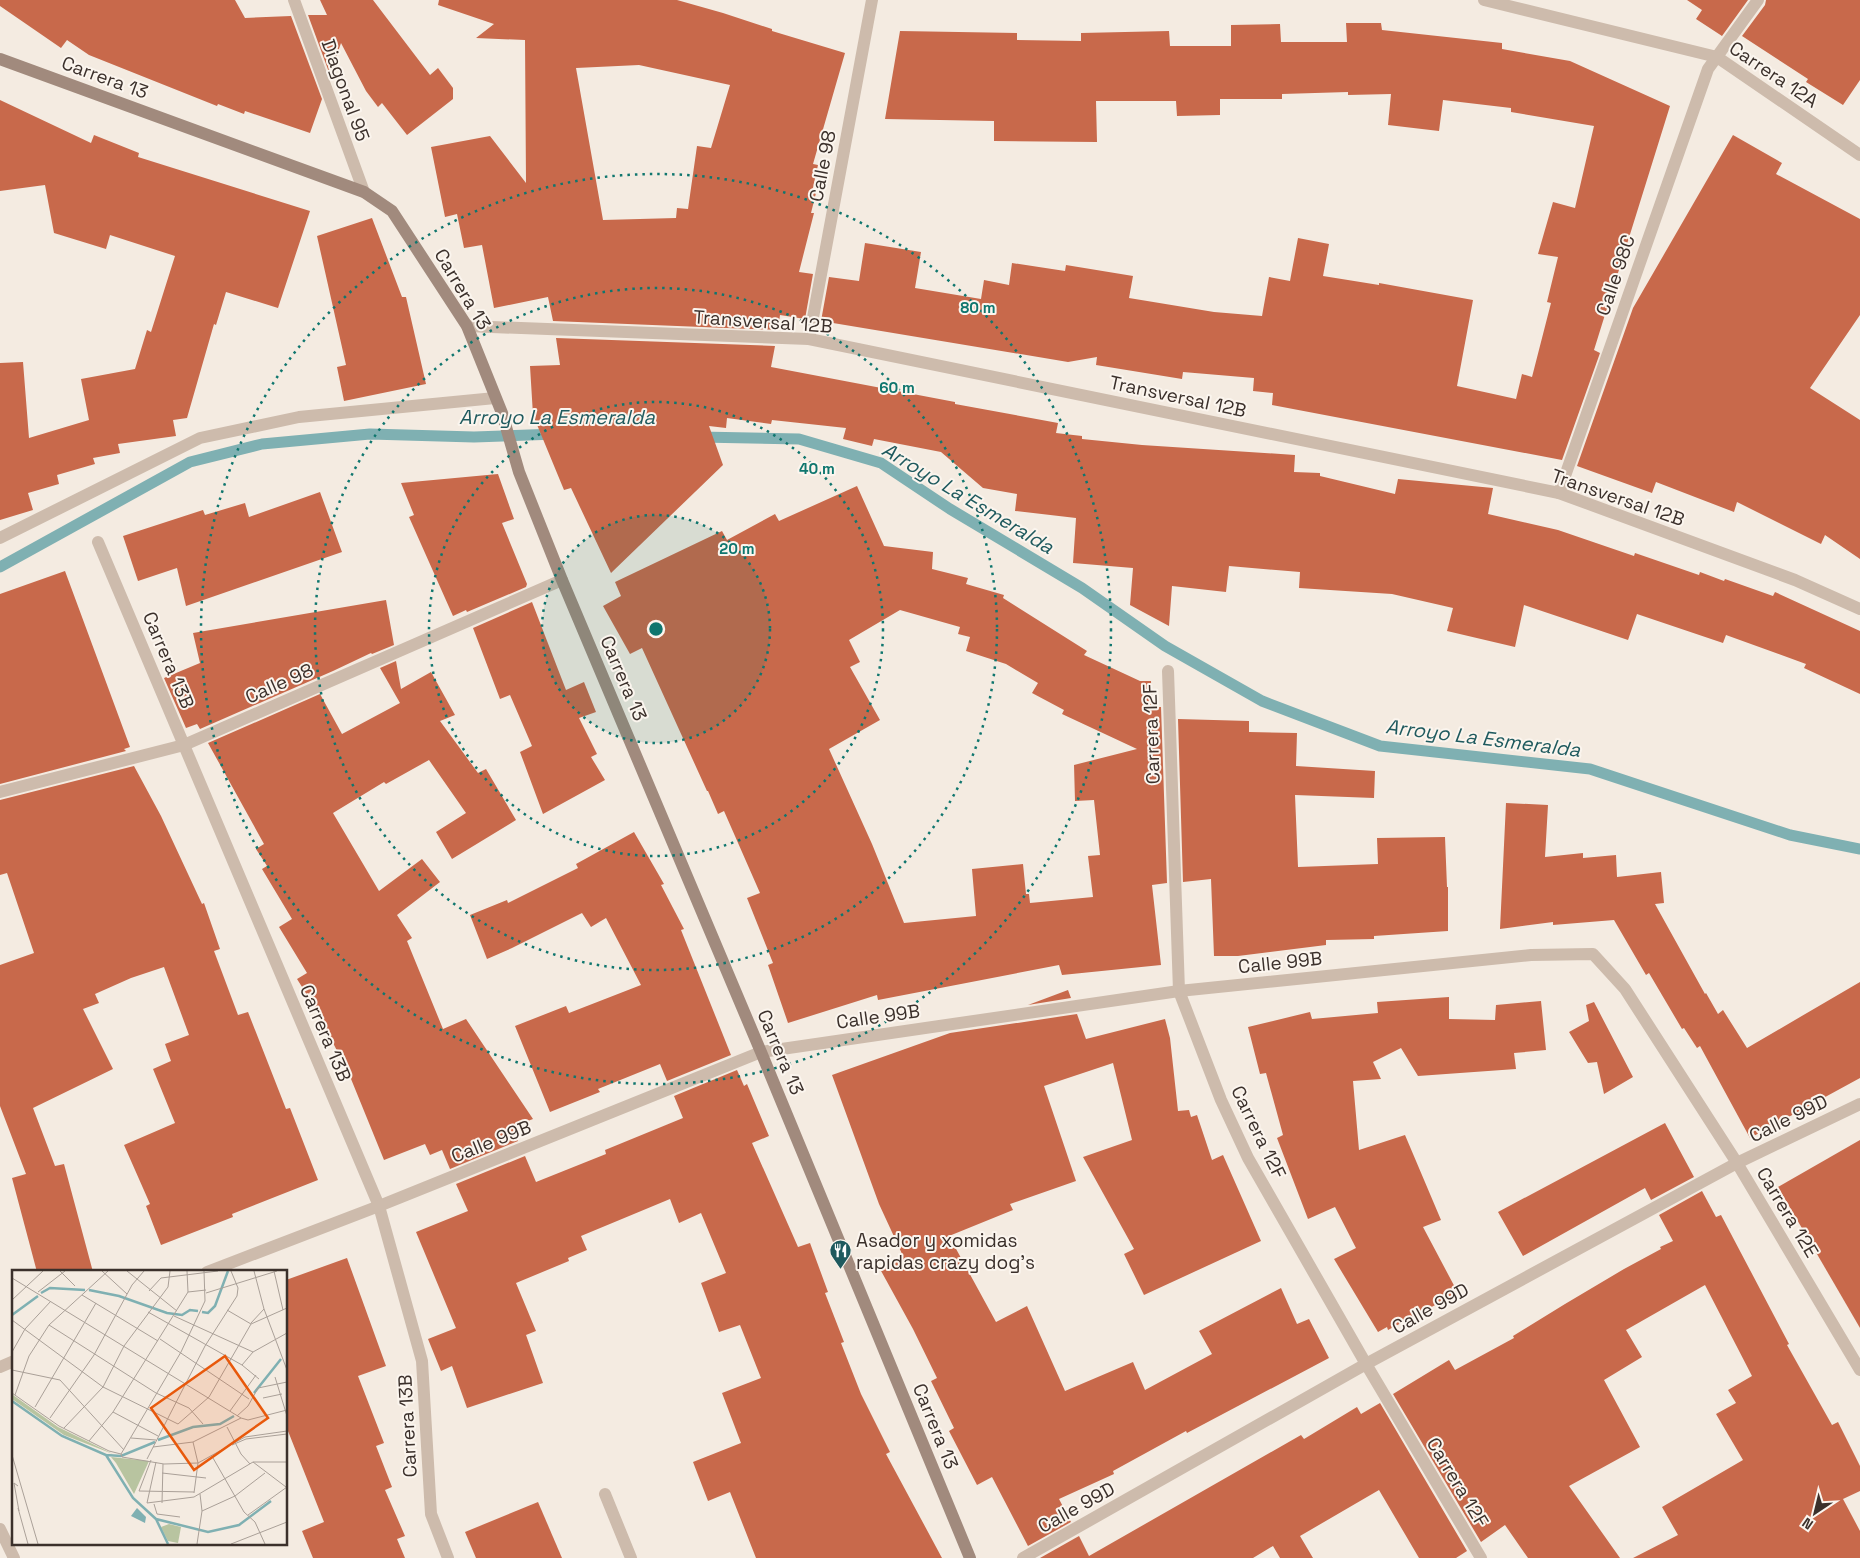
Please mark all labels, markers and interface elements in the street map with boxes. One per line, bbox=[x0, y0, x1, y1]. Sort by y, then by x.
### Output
street label: Carrera 12A bbox=[1724, 35, 1823, 113]
street label: Diagonal 95 bbox=[315, 36, 376, 145]
street label: Carrera 13 bbox=[58, 50, 152, 105]
street label: Calle 98 bbox=[803, 128, 842, 204]
street label: Calle 98C bbox=[1590, 231, 1641, 319]
street label: Carrera 13 bbox=[429, 244, 497, 334]
text: 80 m bbox=[960, 298, 996, 317]
street label: Transversal 12B bbox=[693, 304, 833, 339]
street label: Transversal 12B bbox=[1107, 370, 1249, 423]
text: 60 m bbox=[879, 378, 915, 397]
water label: Arroyo La Esmeralda bbox=[459, 404, 655, 430]
water label: Arroyo La Esmeralda bbox=[877, 436, 1059, 560]
text: 40 m bbox=[799, 459, 835, 478]
street label: Transversal 12B bbox=[1548, 463, 1688, 532]
text: 20 m bbox=[719, 539, 755, 558]
street label: Carrera 13B bbox=[137, 608, 200, 712]
centre of rings bbox=[647, 620, 665, 638]
street label: Carrera 13 bbox=[594, 632, 653, 725]
street label: Calle 98 bbox=[241, 657, 317, 710]
street label: Carrera 12F bbox=[1137, 683, 1166, 785]
water label: Arroyo La Esmeralda bbox=[1384, 713, 1582, 763]
street label: Calle 99B bbox=[1237, 946, 1323, 979]
street label: Carrera 13B bbox=[294, 981, 357, 1085]
street label: Calle 99B bbox=[835, 998, 922, 1035]
street label: Carrera 13 bbox=[751, 1006, 810, 1099]
street label: Carrera 12F bbox=[1225, 1081, 1292, 1183]
street label: Calle 99D bbox=[1745, 1089, 1832, 1148]
street label: Calle 99B bbox=[447, 1114, 535, 1169]
street label: Carrera 12E bbox=[1751, 1162, 1824, 1262]
place label: Asador y xomidas rapidas crazy dog's bbox=[856, 1228, 1035, 1275]
restaurant icon: Asador y xomidas rapidas crazy dog's bbox=[828, 1239, 852, 1270]
inset map bbox=[12, 1270, 288, 1546]
street label: Calle 99D bbox=[1387, 1277, 1473, 1340]
street label: Carrera 13B bbox=[392, 1374, 423, 1478]
street label: Carrera 13 bbox=[907, 1380, 964, 1473]
street label: Carrera 12F bbox=[1421, 1433, 1494, 1532]
street label: Calle 99D bbox=[1033, 1476, 1119, 1539]
north arrow bbox=[1790, 1488, 1840, 1538]
text: N bbox=[1799, 1514, 1817, 1534]

